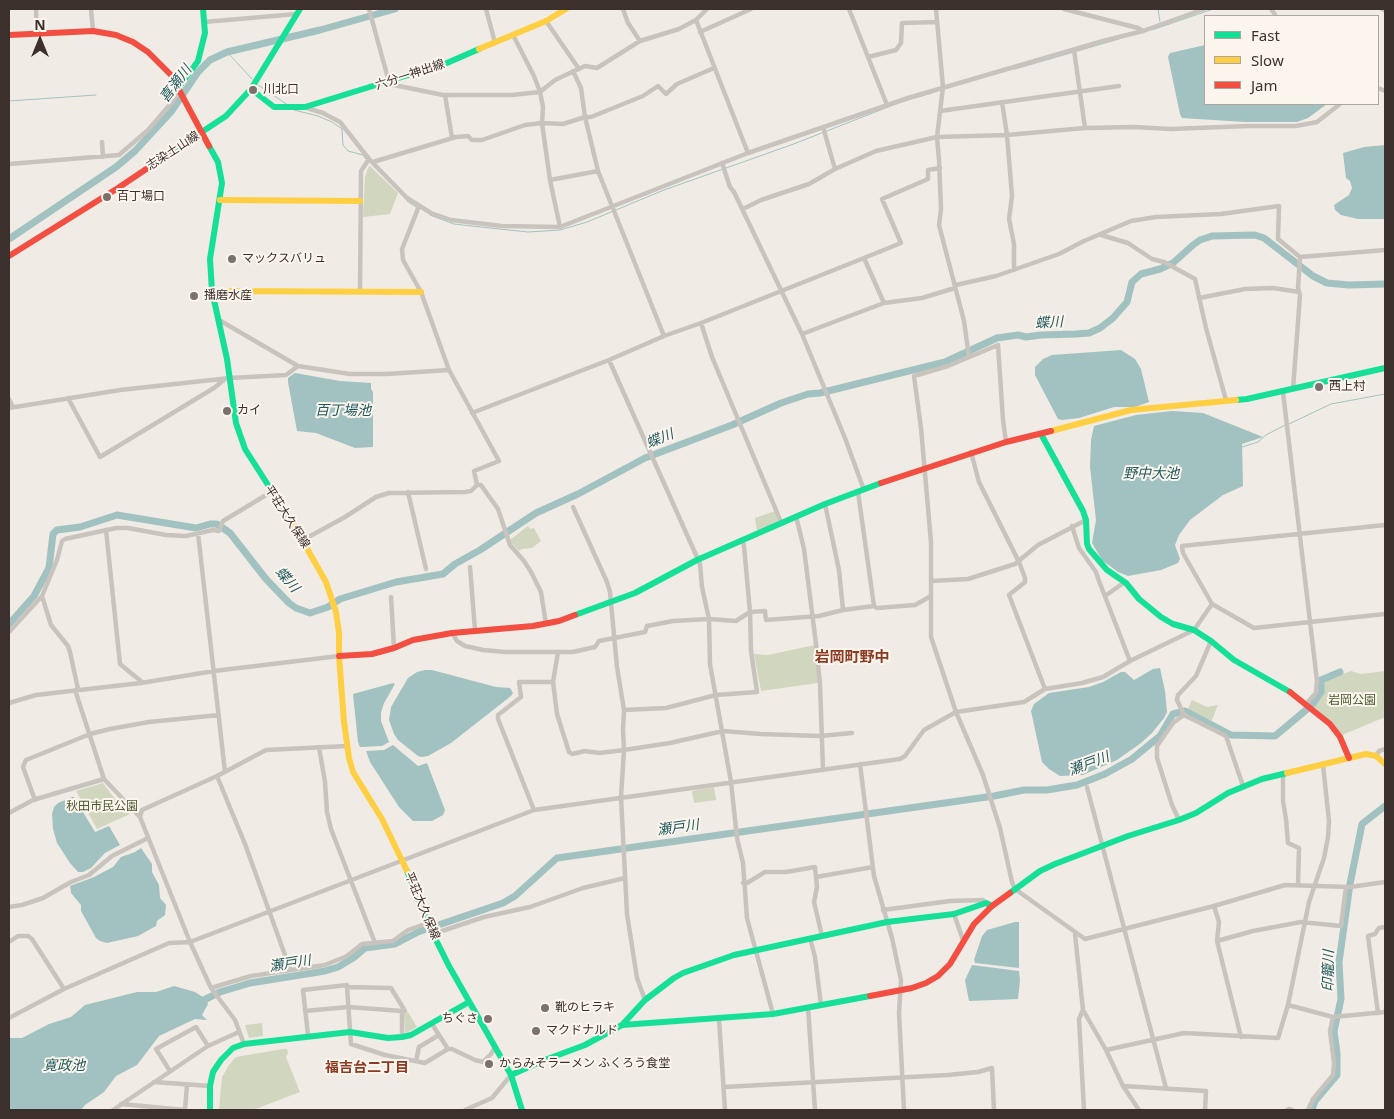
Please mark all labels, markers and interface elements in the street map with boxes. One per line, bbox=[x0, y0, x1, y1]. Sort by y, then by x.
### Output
north arrow bbox=[15, 15, 65, 65]
text: N bbox=[34, 15, 46, 34]
legend bbox=[1204, 15, 1379, 105]
text: Fast bbox=[1251, 25, 1280, 45]
text: Slow bbox=[1251, 50, 1284, 70]
street label: 六分一神出線 bbox=[374, 57, 446, 93]
water label: 喜瀬川 bbox=[157, 62, 195, 106]
text: Jam bbox=[1251, 75, 1278, 95]
place label: 川北口 bbox=[263, 83, 299, 97]
marker: 川北口 bbox=[247, 84, 259, 96]
street label: 志染土山線 bbox=[144, 129, 202, 173]
place label: 百丁場口 bbox=[117, 190, 165, 204]
marker: 百丁場口 bbox=[101, 191, 113, 203]
place label: マックスバリュ bbox=[242, 252, 326, 266]
marker: マックスバリュ bbox=[226, 253, 238, 265]
place label: 播磨水産 bbox=[204, 289, 252, 303]
marker: 播磨水産 bbox=[188, 290, 200, 302]
water label: 蝶川 bbox=[1035, 314, 1063, 332]
place label: 西上村 bbox=[1329, 380, 1365, 394]
marker: 西上村 bbox=[1313, 381, 1325, 393]
water label: 百丁場池 bbox=[315, 403, 371, 419]
place label: カイ bbox=[237, 404, 261, 418]
marker: カイ bbox=[221, 405, 233, 417]
water label: 蝶川 bbox=[644, 426, 676, 452]
water label: 野中大池 bbox=[1123, 466, 1179, 482]
street label: 平荘大久保線 bbox=[261, 483, 313, 551]
water label: 蝶川 bbox=[271, 564, 303, 596]
district label: 岩岡町野中 bbox=[815, 649, 889, 667]
park label: 岩岡公園 bbox=[1328, 694, 1376, 708]
water label: 瀬戸川 bbox=[1066, 749, 1112, 779]
park label: 秋田市民公園 bbox=[66, 800, 138, 814]
water label: 瀬戸川 bbox=[656, 817, 700, 839]
street label: 平荘大久保線 bbox=[401, 870, 443, 942]
water label: 印籠川 bbox=[1320, 950, 1338, 992]
water label: 瀬戸川 bbox=[268, 952, 312, 976]
place label: 靴のヒラキ bbox=[555, 1001, 615, 1015]
marker: 靴のヒラキ bbox=[539, 1002, 551, 1014]
place label: ちぐさ bbox=[442, 1012, 478, 1026]
marker: ちぐさ bbox=[482, 1013, 494, 1025]
place label: マクドナルド bbox=[546, 1024, 618, 1038]
marker: マクドナルド bbox=[530, 1025, 542, 1037]
place label: からみそラーメン ふくろう食堂 bbox=[499, 1057, 670, 1071]
water label: 寛政池 bbox=[43, 1058, 85, 1074]
marker: からみそラーメン ふくろう食堂 bbox=[483, 1058, 495, 1070]
district label: 福吉台二丁目 bbox=[325, 1060, 409, 1076]

